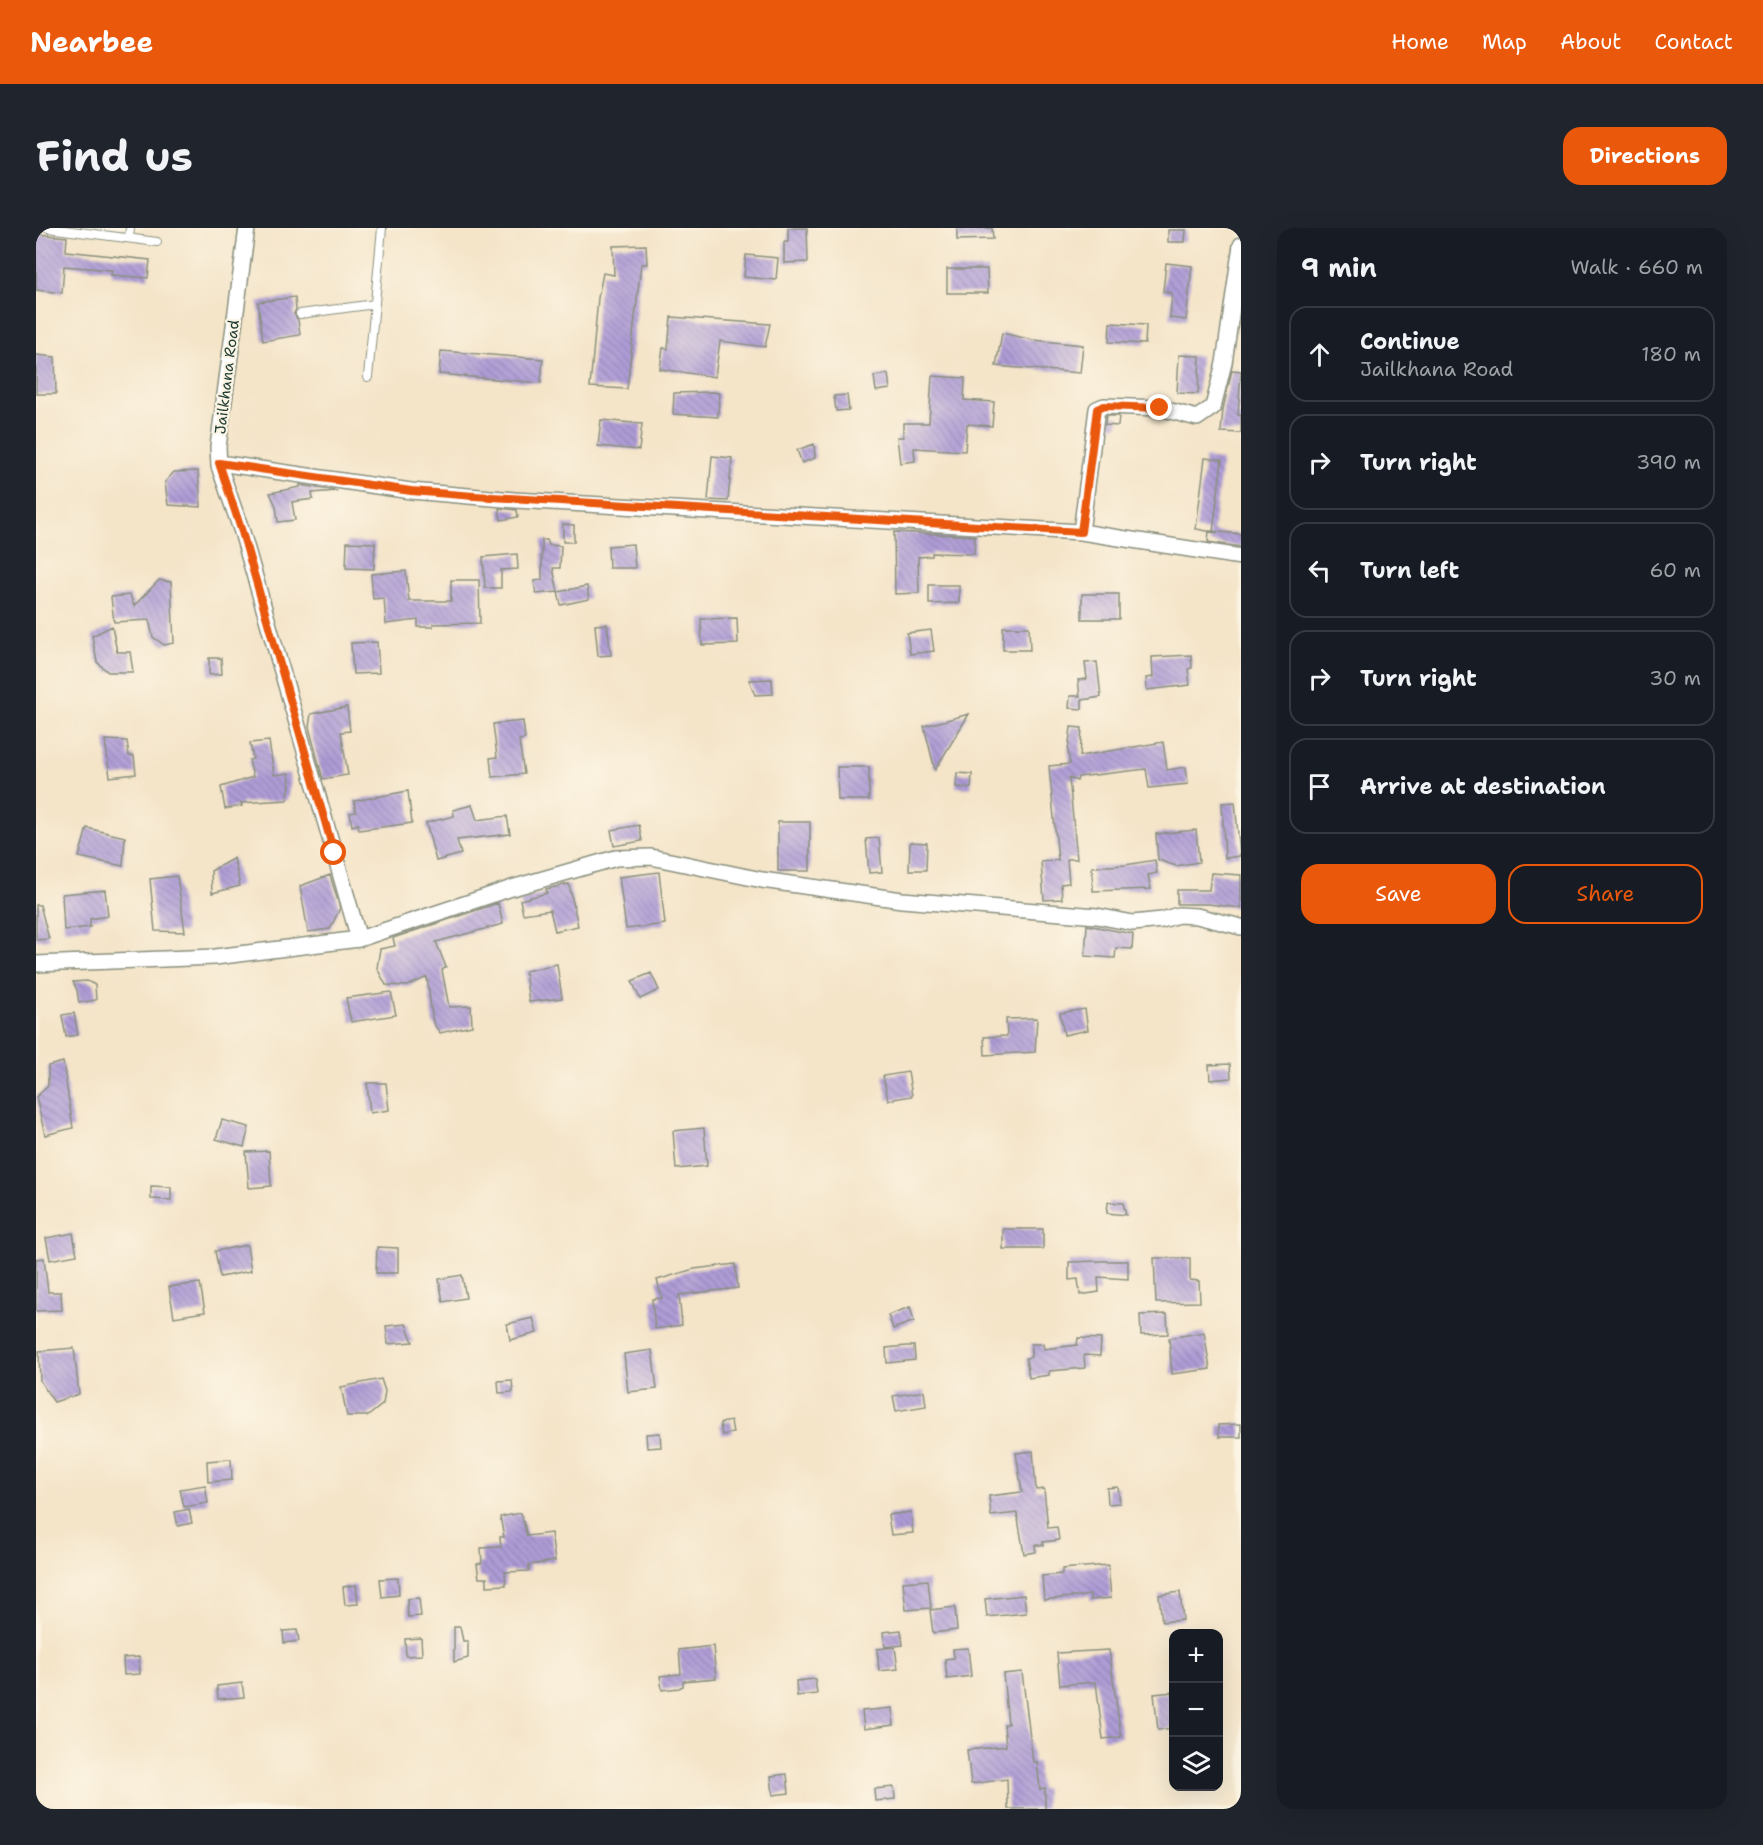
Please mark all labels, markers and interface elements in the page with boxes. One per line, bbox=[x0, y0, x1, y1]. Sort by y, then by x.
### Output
text: Nearbee bbox=[30, 23, 153, 61]
text: Home bbox=[1391, 28, 1449, 56]
text: Map bbox=[1482, 28, 1527, 56]
text: About bbox=[1560, 28, 1621, 56]
text: Contact bbox=[1654, 28, 1733, 56]
button: Directions bbox=[1563, 127, 1727, 185]
text: Find us bbox=[36, 128, 193, 184]
text: 9 min bbox=[1301, 250, 1377, 285]
text: Walk · 660 m bbox=[1570, 254, 1703, 280]
street label: Jailkhana Road bbox=[210, 318, 244, 435]
text: Continue bbox=[1360, 327, 1460, 356]
icon: ahead bbox=[1303, 338, 1336, 371]
text: 180 m bbox=[1641, 341, 1701, 367]
text: Jailkhana Road bbox=[1360, 356, 1513, 382]
route end bbox=[1146, 394, 1172, 420]
icon: right bbox=[1303, 446, 1336, 479]
text: Turn right bbox=[1360, 448, 1477, 477]
text: 390 m bbox=[1636, 449, 1701, 475]
icon: left bbox=[1303, 554, 1336, 587]
text: Turn left bbox=[1360, 556, 1459, 585]
text: 60 m bbox=[1649, 557, 1701, 583]
icon: right bbox=[1303, 662, 1336, 695]
text: Turn right bbox=[1360, 664, 1477, 693]
text: 30 m bbox=[1649, 665, 1701, 691]
icon: arrive bbox=[1303, 770, 1336, 803]
text: Arrive at destination bbox=[1360, 772, 1606, 801]
route start bbox=[320, 839, 346, 865]
button: Save bbox=[1301, 864, 1496, 924]
button: Share bbox=[1508, 864, 1703, 924]
map controls bbox=[1169, 1629, 1223, 1791]
button: + bbox=[1169, 1629, 1223, 1683]
button: − bbox=[1169, 1683, 1223, 1737]
button: layers bbox=[1169, 1737, 1223, 1791]

